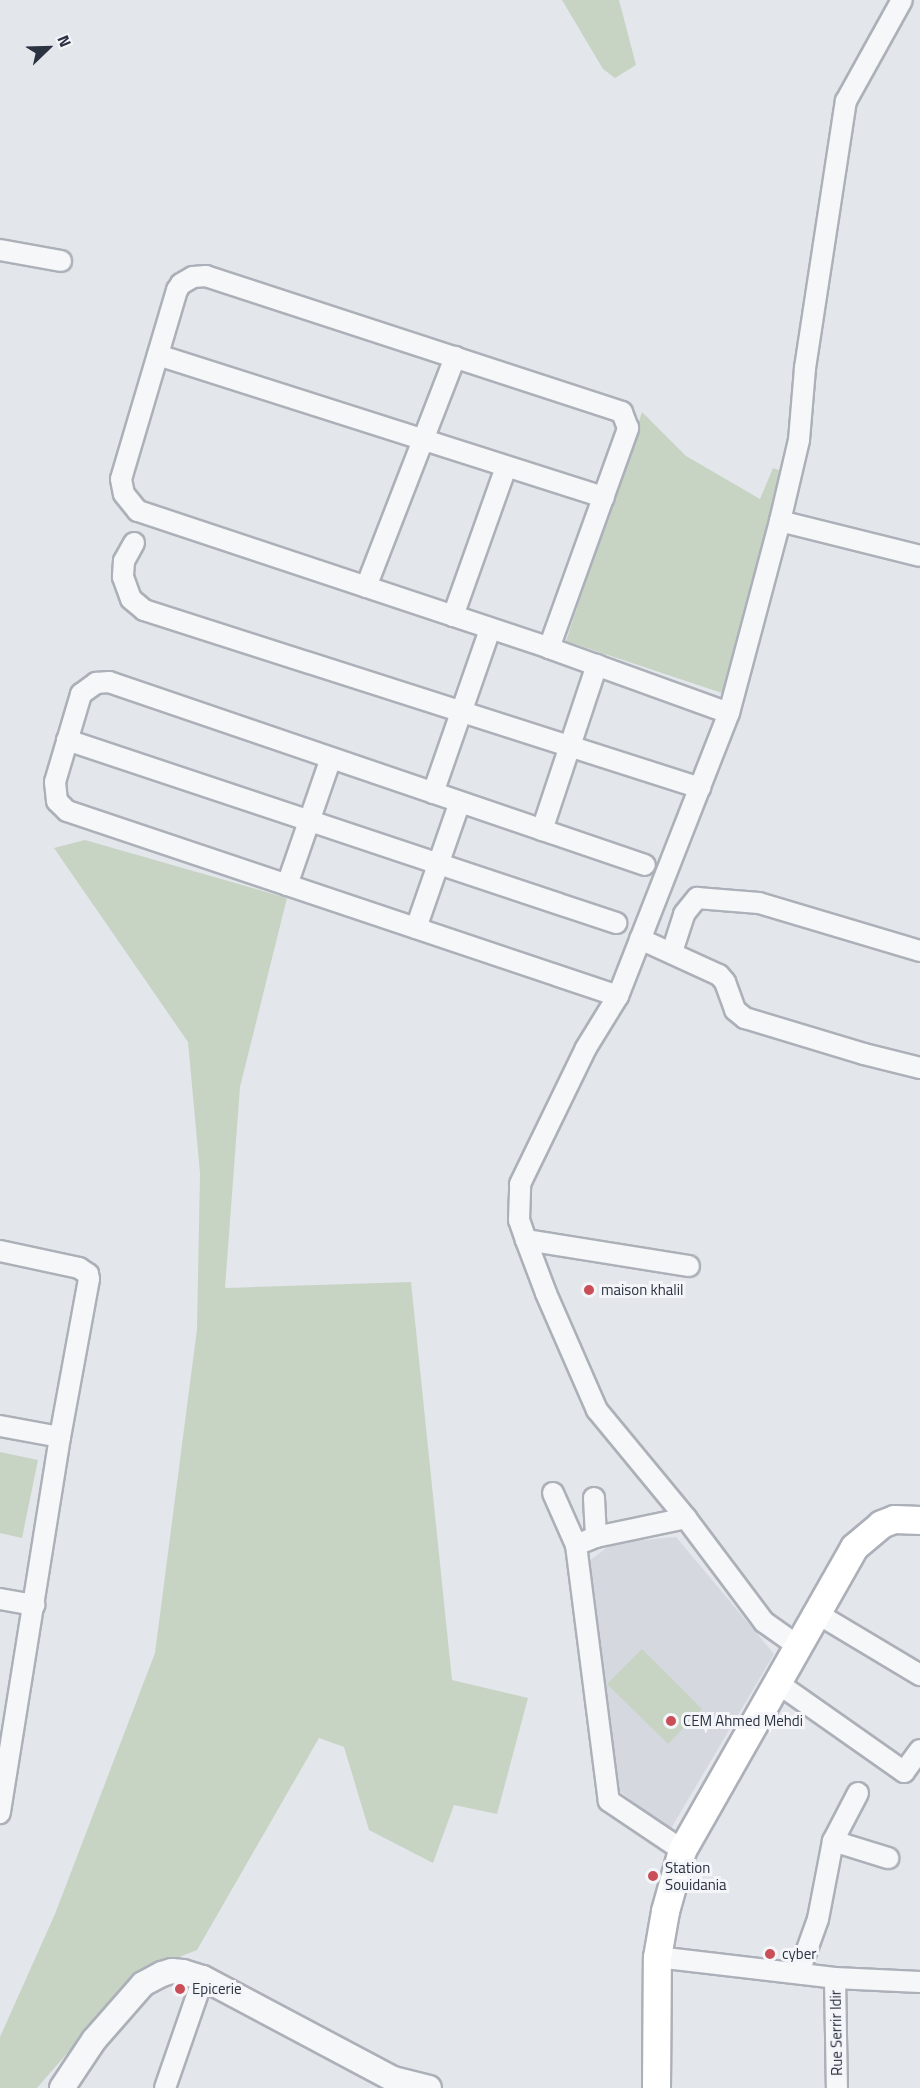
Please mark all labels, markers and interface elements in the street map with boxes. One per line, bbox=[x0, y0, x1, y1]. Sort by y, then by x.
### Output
north arrow bbox=[18, 18, 78, 78]
text: N bbox=[51, 31, 78, 51]
place label: maison khalil bbox=[601, 1281, 684, 1299]
marker: maison khalil bbox=[582, 1283, 596, 1297]
place label: CEM Ahmed Mehdi bbox=[683, 1712, 803, 1730]
marker: CEM Ahmed Mehdi bbox=[664, 1714, 678, 1728]
place label: Station Souidania bbox=[665, 1858, 727, 1893]
marker: Station Souidania bbox=[646, 1869, 660, 1883]
place label: cyber bbox=[782, 1945, 816, 1963]
marker: cyber bbox=[763, 1947, 777, 1961]
place label: Epicerie bbox=[192, 1980, 242, 1998]
marker: Epicerie bbox=[173, 1982, 187, 1996]
street label: Rue Serrir Idir bbox=[826, 1990, 846, 2076]

